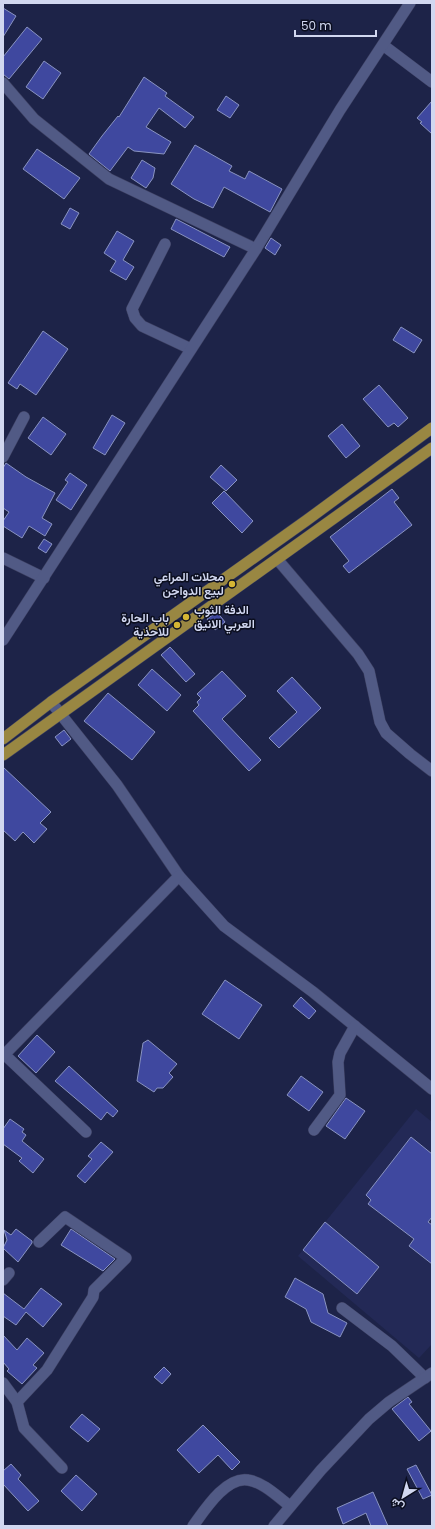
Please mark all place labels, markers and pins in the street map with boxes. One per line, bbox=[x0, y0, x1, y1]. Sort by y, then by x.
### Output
place label: محلات المراعي لبيع الدواجن bbox=[154, 568, 224, 599]
marker: محلات المراعي لبيع الدواجن bbox=[227, 579, 237, 589]
place label: الدفة الثوب العربي الانيق bbox=[194, 601, 255, 634]
place label: باب الحارة للاحذية bbox=[121, 609, 169, 640]
marker: الدفة الثوب العربي الانيق bbox=[181, 612, 191, 622]
marker: باب الحارة للاحذية bbox=[172, 620, 182, 630]

